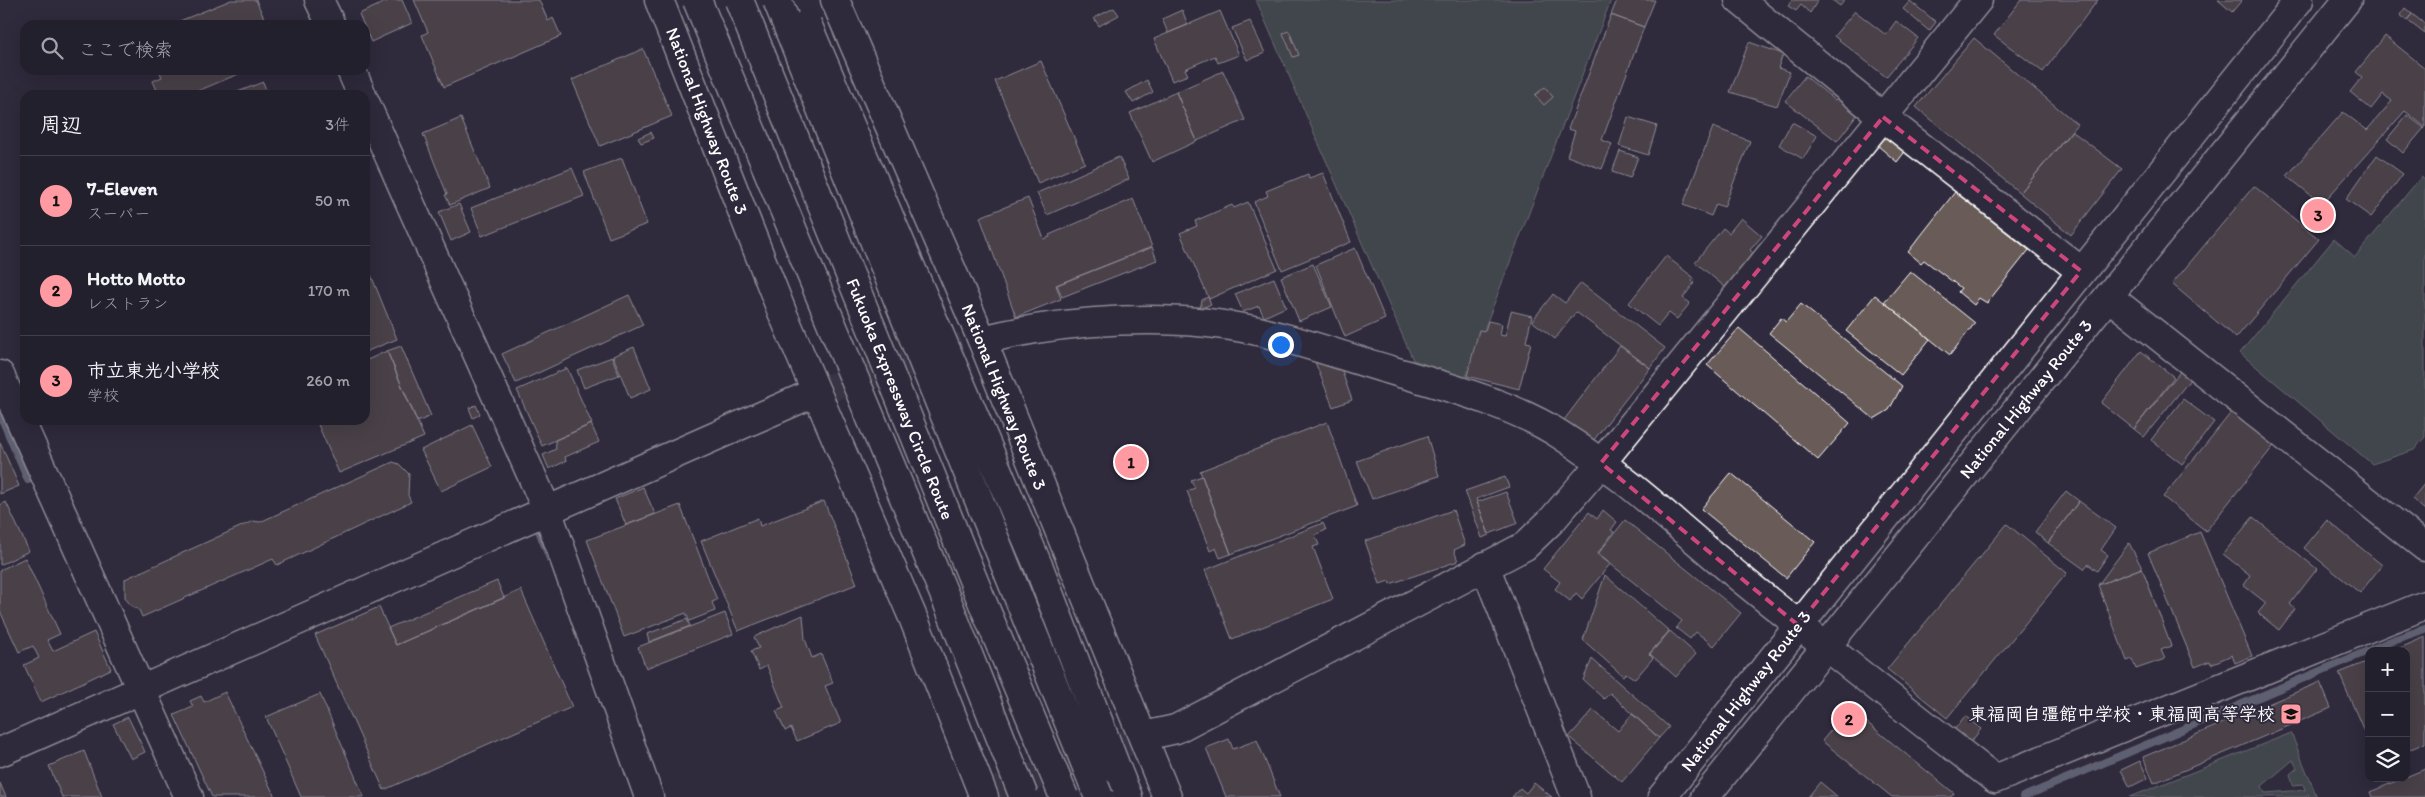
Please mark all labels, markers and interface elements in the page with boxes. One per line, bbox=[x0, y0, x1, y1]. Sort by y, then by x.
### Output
search box bbox=[20, 20, 370, 75]
street label: National Highway Route 3 bbox=[661, 24, 753, 218]
icon: search bbox=[38, 34, 66, 62]
text: ここで検索 bbox=[78, 38, 173, 61]
text: 周辺 bbox=[40, 112, 82, 137]
text: 3件 bbox=[325, 115, 350, 134]
text: 7-Eleven bbox=[87, 177, 158, 200]
text: 1 bbox=[52, 191, 60, 210]
text: 50 m bbox=[315, 191, 350, 210]
pin: 3 bbox=[2302, 196, 2334, 234]
text: スーパー bbox=[87, 204, 150, 223]
text: Hotto Motto bbox=[87, 267, 186, 290]
street label: Fukuoka Expressway Circle Route bbox=[841, 275, 959, 523]
text: 2 bbox=[52, 281, 60, 300]
text: 170 m bbox=[308, 281, 350, 300]
text: レストラン bbox=[87, 294, 168, 313]
street label: National Highway Route 3 bbox=[957, 301, 1051, 493]
street label: National Highway Route 3 bbox=[1955, 315, 2097, 483]
your location bbox=[1268, 332, 1294, 358]
text: 市立東光小学校 bbox=[87, 359, 220, 382]
text: 3 bbox=[52, 371, 60, 390]
text: 260 m bbox=[306, 371, 350, 390]
text: 学校 bbox=[87, 386, 119, 405]
pin: 1 bbox=[1115, 443, 1147, 481]
street label: National Highway Route 3 bbox=[1676, 606, 1816, 776]
map controls bbox=[2365, 647, 2410, 782]
button: + bbox=[2365, 647, 2410, 692]
button: − bbox=[2365, 692, 2410, 737]
pin: 2 bbox=[1833, 700, 1865, 738]
school or university icon: 東福岡自彊館中学校・東福岡高等学校 bbox=[2279, 702, 2303, 726]
place label: 東福岡自彊館中学校・東福岡高等学校 bbox=[1969, 703, 2275, 725]
button: layers bbox=[2365, 737, 2410, 782]

